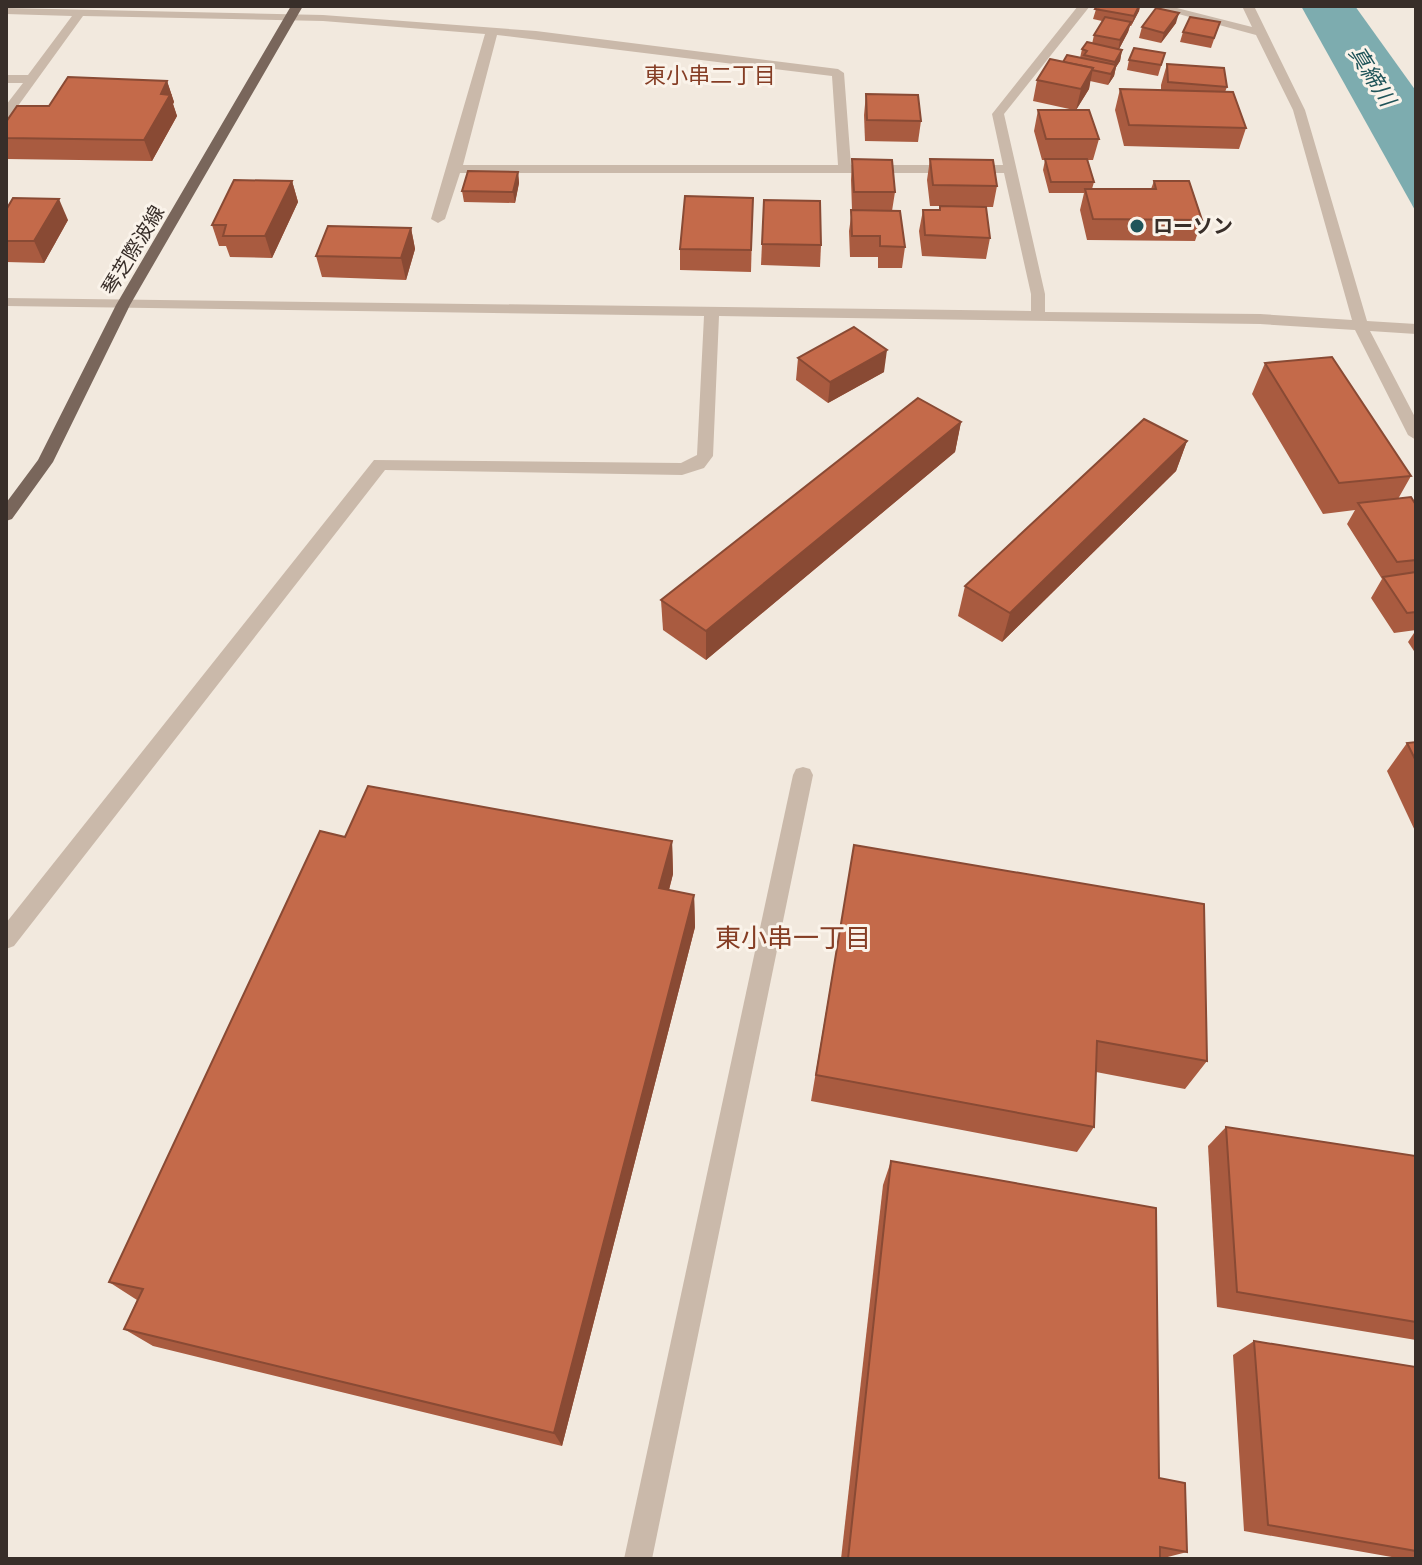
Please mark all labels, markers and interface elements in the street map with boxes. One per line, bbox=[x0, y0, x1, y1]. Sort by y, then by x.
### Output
water label: 真締川 bbox=[1343, 41, 1402, 113]
district label: 東小串二丁目 bbox=[644, 62, 776, 89]
street label: 琴芝際波線 bbox=[97, 201, 169, 299]
place label: ローソン bbox=[1153, 214, 1233, 238]
marker: ローソン bbox=[1128, 217, 1146, 235]
district label: 東小串一丁目 bbox=[715, 922, 871, 954]

